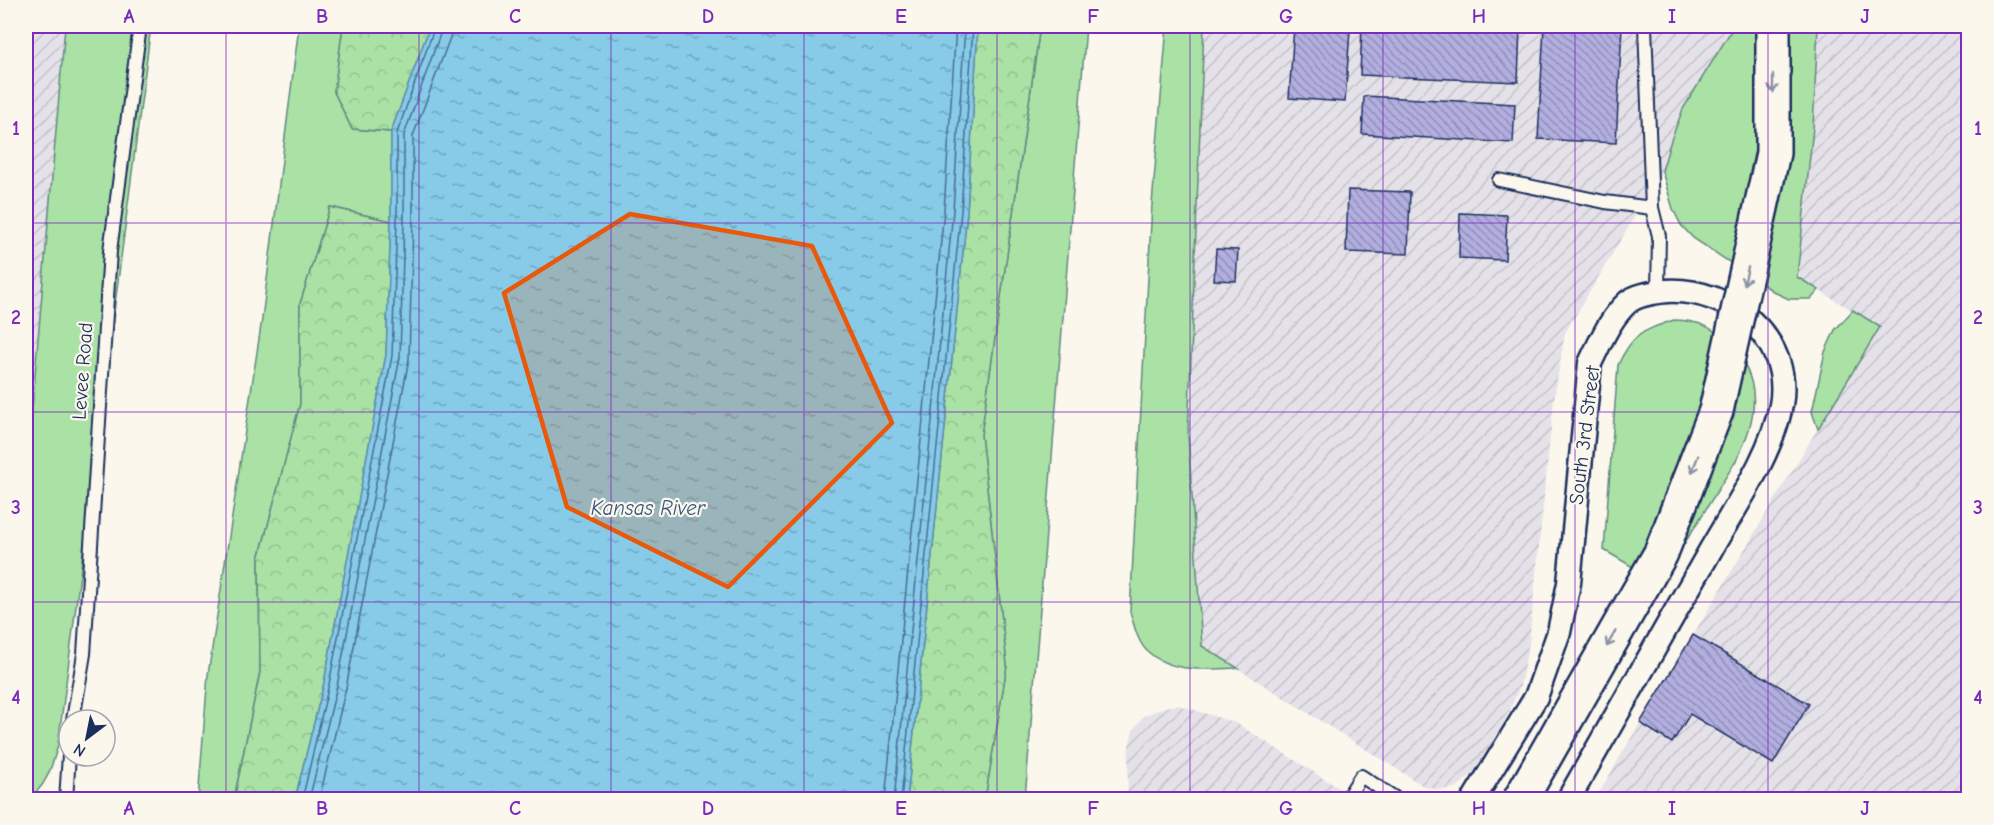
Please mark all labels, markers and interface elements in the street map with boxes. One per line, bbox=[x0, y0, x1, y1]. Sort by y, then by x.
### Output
text: A bbox=[123, 5, 135, 28]
text: B bbox=[316, 5, 328, 28]
text: C bbox=[509, 5, 521, 28]
text: D bbox=[702, 5, 714, 28]
text: E bbox=[895, 5, 907, 28]
text: F bbox=[1087, 5, 1099, 28]
text: G bbox=[1279, 5, 1293, 28]
text: H bbox=[1472, 5, 1486, 28]
text: I bbox=[1668, 5, 1676, 28]
text: J bbox=[1860, 5, 1870, 28]
one-way arrow bbox=[1767, 73, 1779, 93]
text: 1 bbox=[12, 117, 20, 140]
text: 1 bbox=[1974, 117, 1982, 140]
one-way arrow bbox=[1739, 266, 1751, 285]
text: 2 bbox=[11, 306, 21, 329]
text: 2 bbox=[1973, 306, 1983, 329]
street label: Levee Road bbox=[68, 322, 97, 420]
street label: South 3rd Street bbox=[1565, 363, 1605, 506]
one-way arrow bbox=[1689, 454, 1700, 473]
text: 3 bbox=[11, 496, 21, 519]
water label: Kansas River bbox=[591, 496, 707, 520]
text: 3 bbox=[1973, 496, 1983, 519]
one-way arrow bbox=[1605, 630, 1617, 647]
text: 4 bbox=[11, 686, 21, 709]
text: 4 bbox=[1973, 686, 1983, 709]
north arrow bbox=[57, 708, 117, 768]
text: N bbox=[70, 739, 89, 760]
text: A bbox=[123, 797, 135, 820]
text: B bbox=[316, 797, 328, 820]
text: C bbox=[509, 797, 521, 820]
text: D bbox=[702, 797, 714, 820]
text: E bbox=[895, 797, 907, 820]
text: F bbox=[1087, 797, 1099, 820]
text: G bbox=[1279, 797, 1293, 820]
text: H bbox=[1472, 797, 1486, 820]
text: I bbox=[1668, 797, 1676, 820]
text: J bbox=[1860, 797, 1870, 820]

